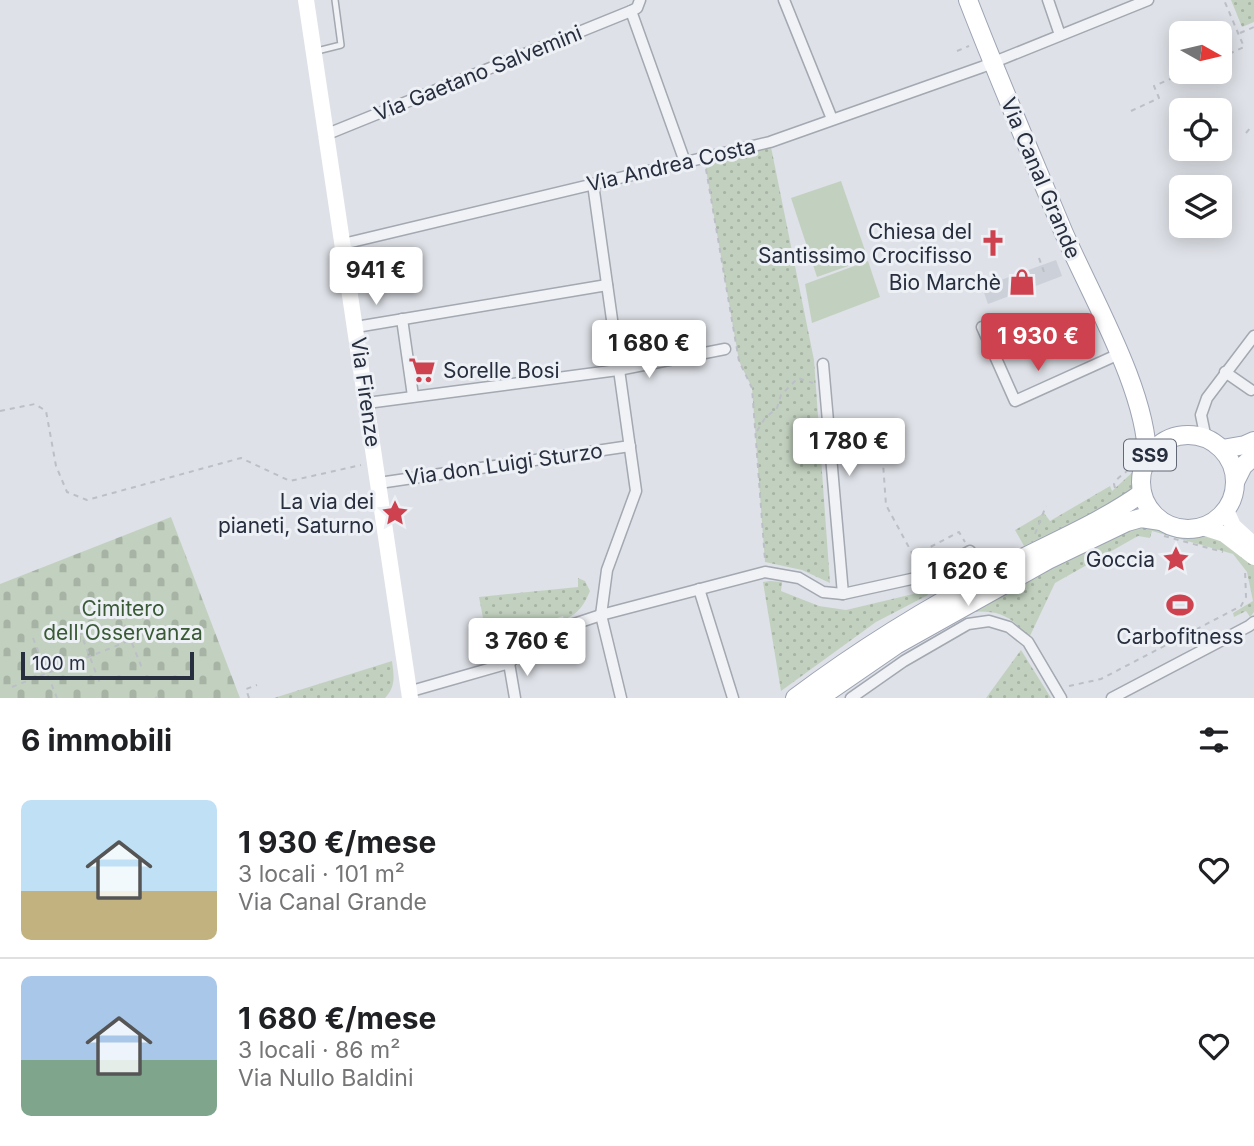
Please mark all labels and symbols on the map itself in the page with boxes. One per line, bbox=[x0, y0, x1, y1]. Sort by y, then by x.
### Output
street label: Via Gaetano Salvemini bbox=[371, 20, 585, 126]
north arrow bbox=[1169, 21, 1232, 84]
street label: Via Canal Grande bbox=[996, 94, 1086, 262]
street label: Via Andrea Costa bbox=[584, 133, 758, 197]
place label: Chiesa del Santissimo Crocifisso bbox=[758, 219, 972, 268]
church icon: Chiesa del Santissimo Crocifisso bbox=[978, 228, 1008, 258]
pin: 941 € bbox=[327, 247, 425, 307]
shop icon: Bio Marchè bbox=[1007, 267, 1037, 297]
place label: Bio Marchè bbox=[889, 270, 1001, 295]
pin: 1 930 € bbox=[973, 314, 1103, 373]
pin: 1 680 € bbox=[584, 320, 714, 380]
street label: Via Firenze bbox=[346, 336, 386, 448]
supermarket icon: Sorelle Bosi bbox=[407, 355, 437, 385]
place label: Sorelle Bosi bbox=[443, 358, 560, 383]
pin: 1 780 € bbox=[784, 419, 914, 478]
street label: Via don Luigi Sturzo bbox=[404, 438, 604, 490]
road number: SS9 bbox=[1124, 440, 1176, 470]
place label: La via dei pianeti, Saturno bbox=[218, 489, 374, 538]
place icon: La via dei pianeti, Saturno bbox=[380, 498, 410, 528]
place icon: Goccia bbox=[1161, 544, 1191, 574]
place label: Goccia bbox=[1086, 547, 1155, 572]
pin: 1 620 € bbox=[903, 548, 1033, 608]
sports icon: Carbofitness bbox=[1165, 590, 1195, 620]
park label: Cimitero dell'Osservanza bbox=[43, 596, 203, 645]
pin: 3 760 € bbox=[462, 618, 592, 678]
place label: Carbofitness bbox=[1116, 624, 1244, 649]
scale bar bbox=[21, 649, 194, 681]

